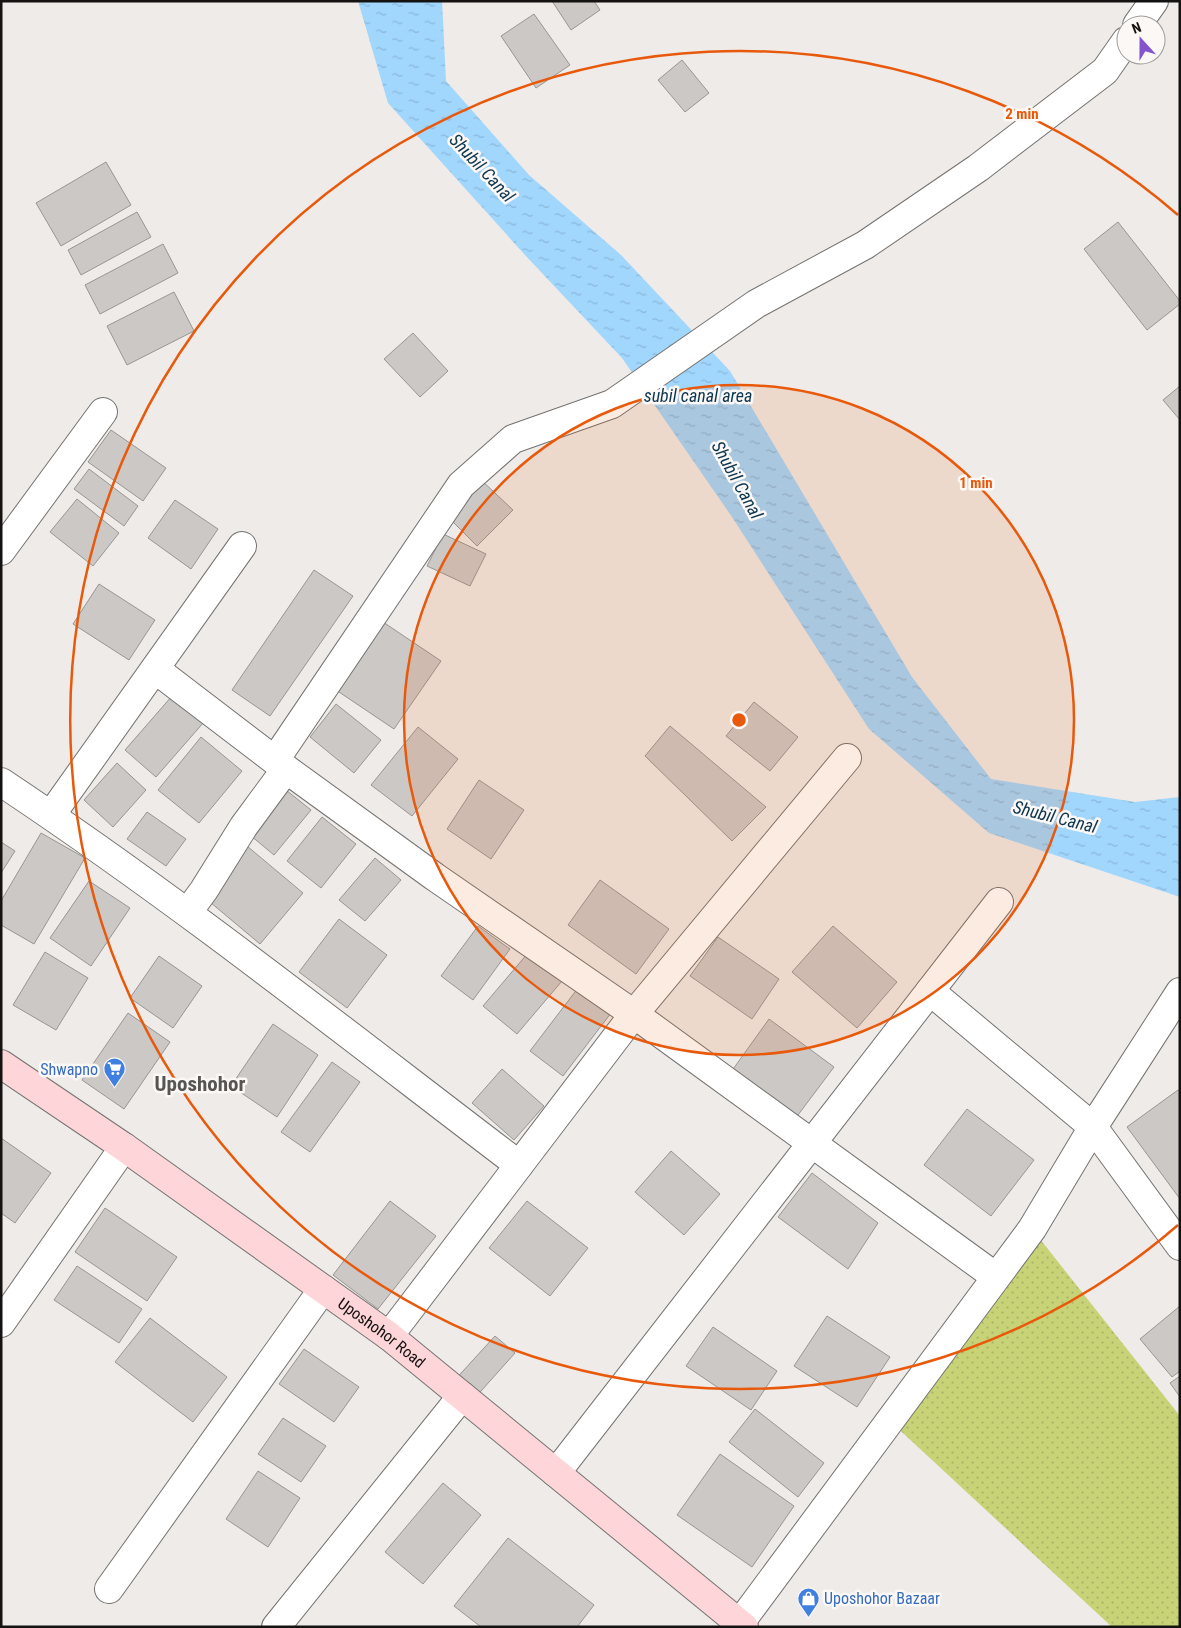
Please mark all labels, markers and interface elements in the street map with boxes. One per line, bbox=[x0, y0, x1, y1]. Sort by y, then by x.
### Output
north arrow bbox=[1116, 15, 1166, 65]
text: N bbox=[1129, 19, 1143, 37]
text: 2 min bbox=[1005, 105, 1039, 123]
water label: Shubil Canal bbox=[445, 129, 520, 207]
water label: subil canal area bbox=[644, 385, 752, 406]
water label: Shubil Canal bbox=[707, 437, 768, 523]
text: 1 min bbox=[959, 474, 993, 492]
centre of rings bbox=[730, 711, 748, 729]
water label: Shubil Canal bbox=[1011, 796, 1100, 837]
supermarket icon: Shwapno bbox=[102, 1057, 126, 1088]
place label: Shwapno bbox=[40, 1060, 98, 1079]
district label: Uposhohor bbox=[155, 1072, 245, 1096]
street label: Uposhohor Road bbox=[334, 1294, 429, 1372]
shop icon: Uposhohor Bazaar bbox=[796, 1586, 820, 1617]
place label: Uposhohor Bazaar bbox=[824, 1589, 940, 1608]

